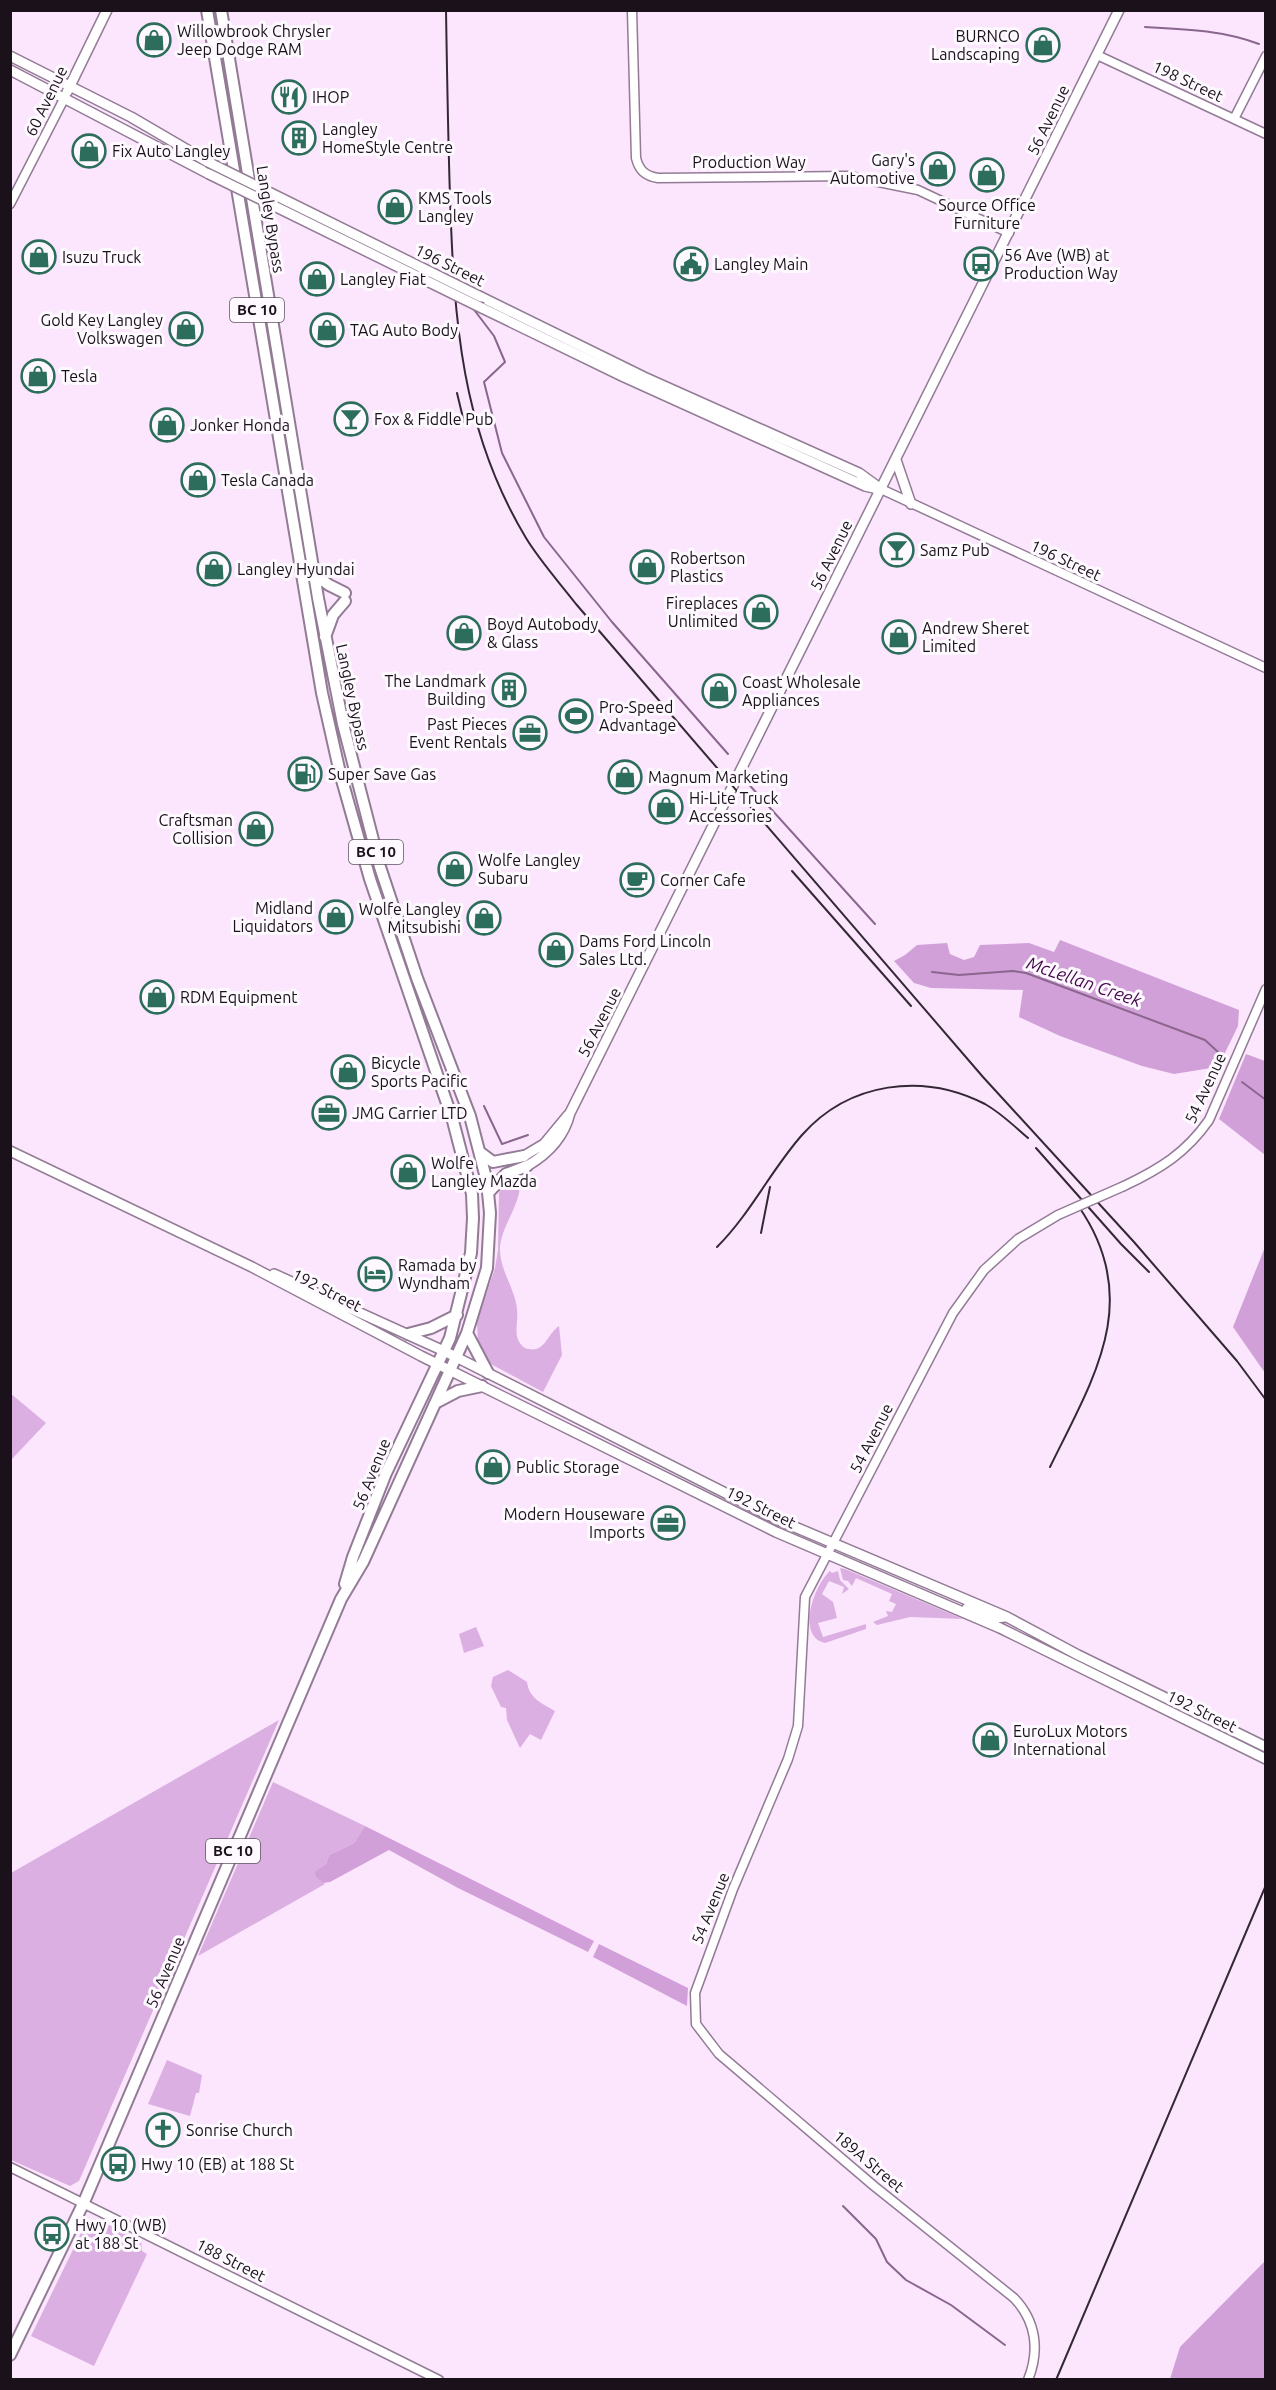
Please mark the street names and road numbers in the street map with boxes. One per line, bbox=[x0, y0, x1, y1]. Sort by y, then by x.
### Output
street label: 198 Street bbox=[1150, 57, 1227, 105]
street label: 60 Avenue bbox=[21, 63, 71, 139]
street label: 56 Avenue bbox=[1023, 82, 1073, 158]
street label: Production Way bbox=[692, 153, 806, 171]
street label: Langley Bypass bbox=[254, 164, 288, 274]
street label: 196 Street bbox=[412, 240, 488, 290]
road number: BC 10 bbox=[230, 298, 284, 322]
street label: 56 Avenue bbox=[806, 517, 856, 593]
street label: 196 Street bbox=[1028, 536, 1105, 584]
street label: Langley Bypass bbox=[333, 642, 373, 752]
road number: BC 10 bbox=[349, 840, 403, 864]
street label: 56 Avenue bbox=[574, 984, 624, 1060]
street label: 54 Avenue bbox=[1181, 1050, 1229, 1126]
street label: 192 Street bbox=[289, 1265, 365, 1315]
street label: 54 Avenue bbox=[846, 1400, 896, 1476]
street label: 56 Avenue bbox=[348, 1436, 394, 1512]
street label: 192 Street bbox=[723, 1482, 799, 1532]
street label: 192 Street bbox=[1164, 1686, 1240, 1736]
road number: BC 10 bbox=[206, 1839, 260, 1863]
street label: 54 Avenue bbox=[687, 1870, 733, 1946]
street label: 56 Avenue bbox=[142, 1934, 188, 2010]
street label: 189A Street bbox=[830, 2127, 908, 2196]
street label: 188 Street bbox=[193, 2235, 269, 2285]

